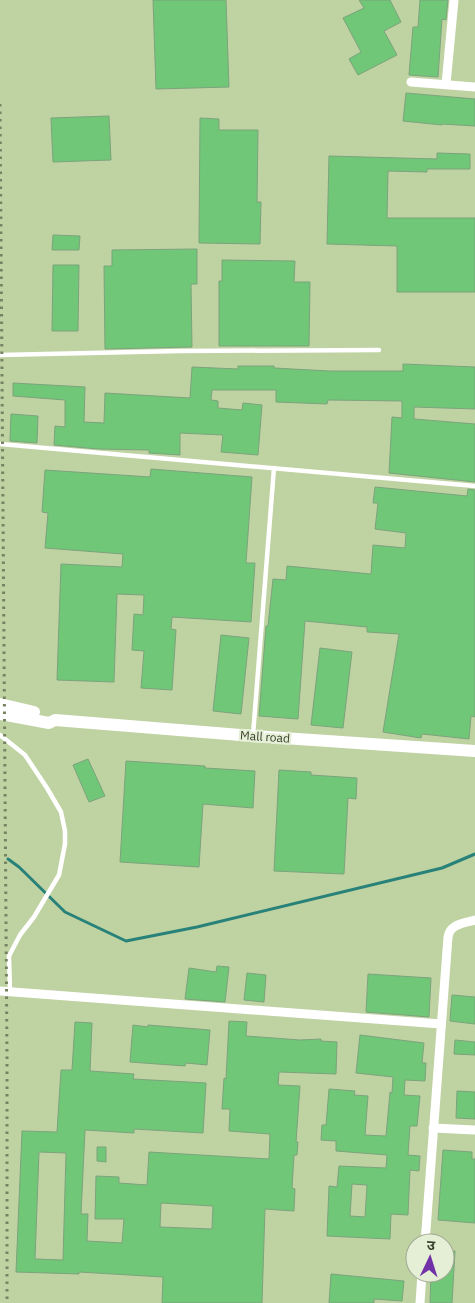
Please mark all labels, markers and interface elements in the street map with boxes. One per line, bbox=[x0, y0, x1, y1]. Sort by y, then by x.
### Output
street label: Mall road bbox=[240, 727, 290, 746]
north arrow bbox=[405, 1233, 455, 1283]
text: उ bbox=[426, 1236, 436, 1254]

